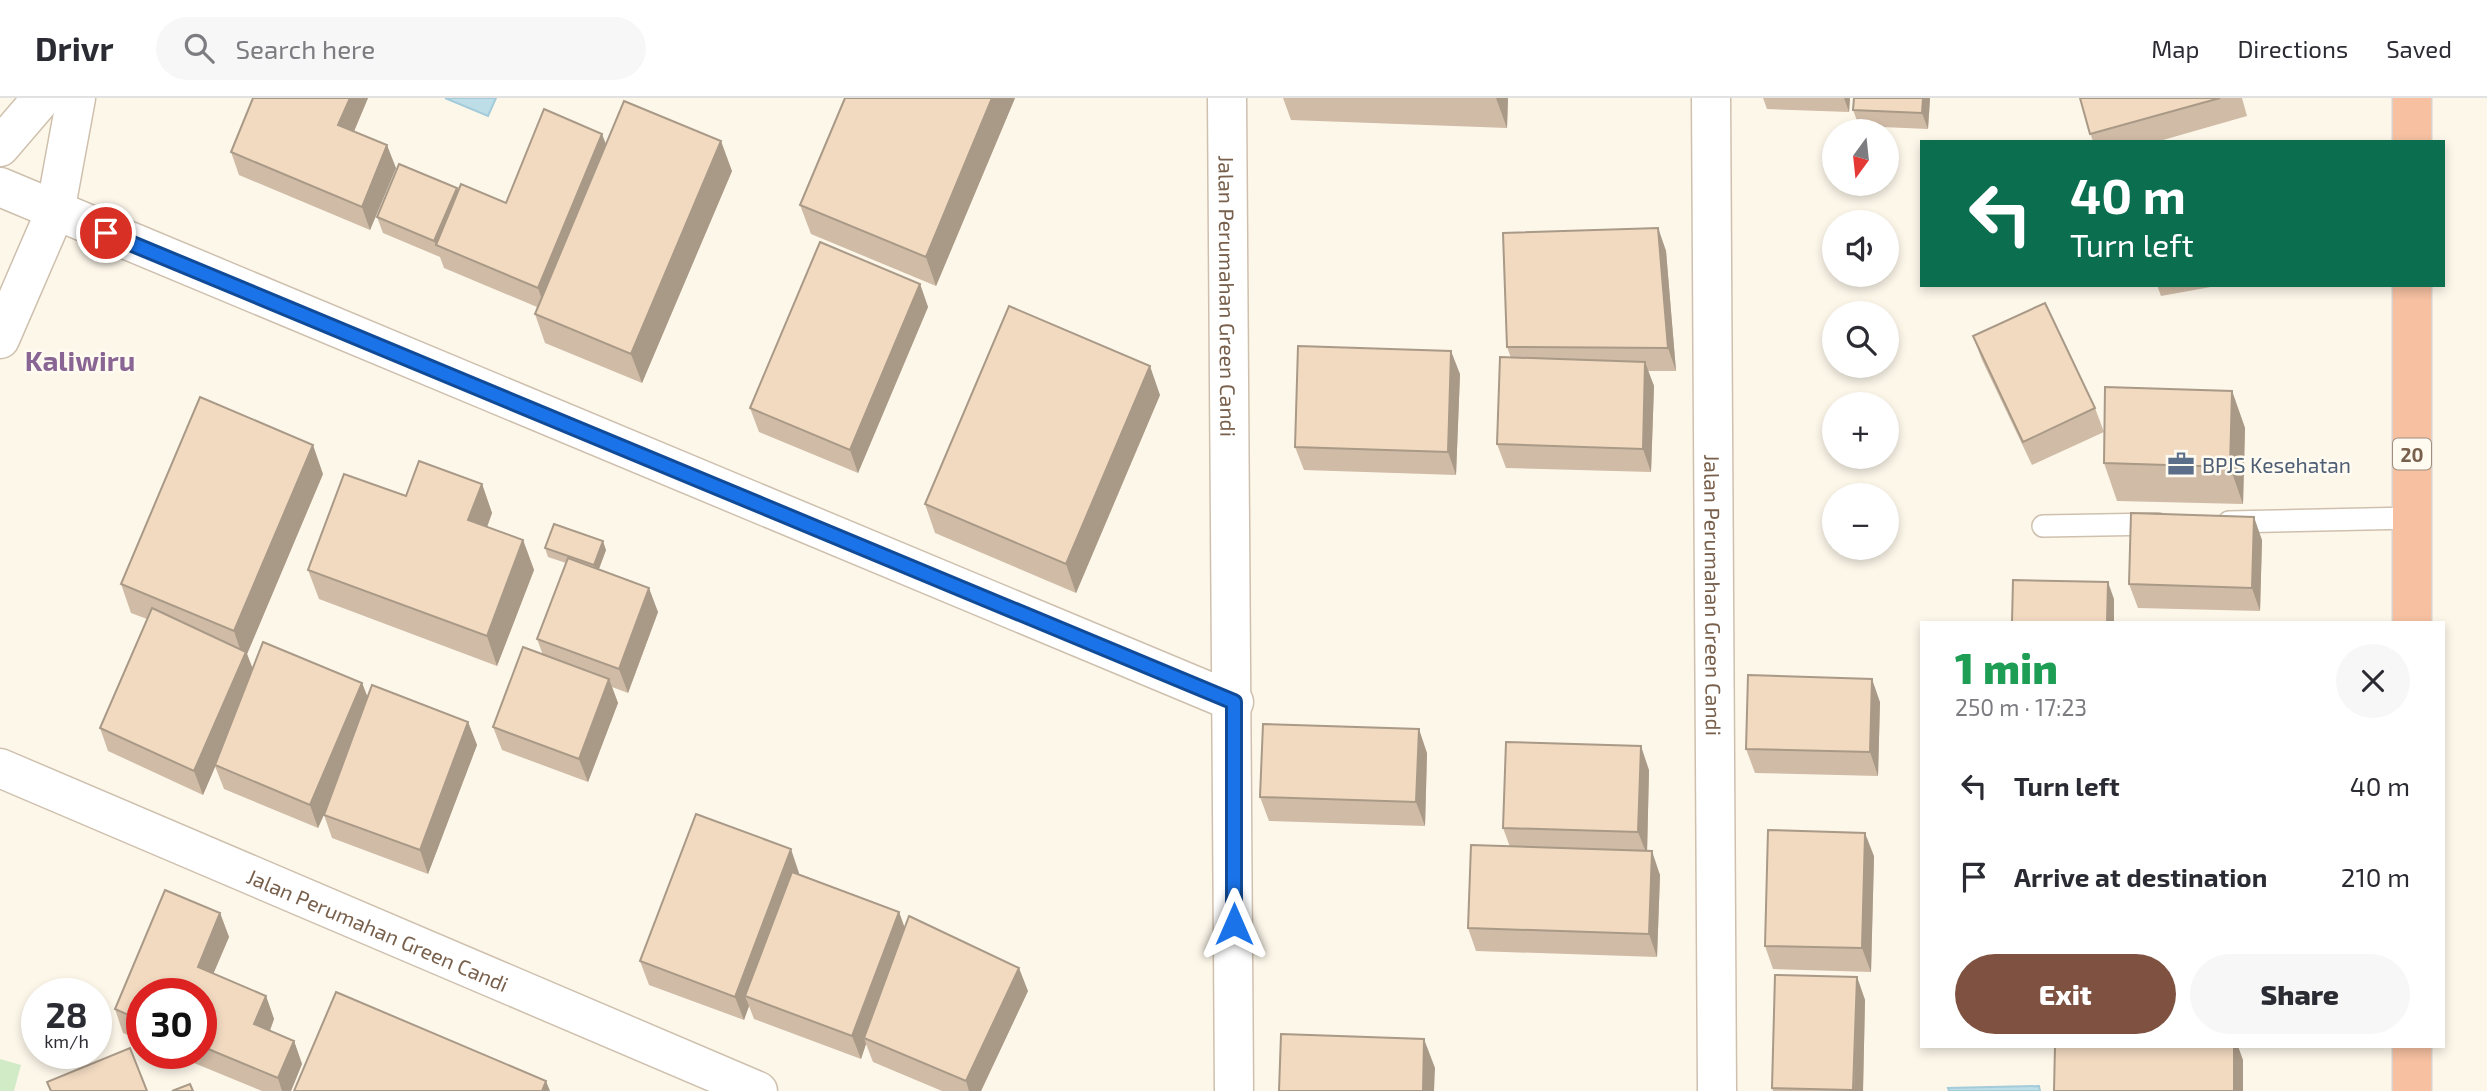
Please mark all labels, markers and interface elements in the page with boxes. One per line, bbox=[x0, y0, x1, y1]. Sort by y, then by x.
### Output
search box bbox=[156, 17, 646, 80]
text: Drivr bbox=[35, 28, 114, 68]
icon: search bbox=[180, 29, 218, 67]
text: Search here bbox=[236, 33, 375, 64]
text: Map bbox=[2151, 34, 2199, 63]
text: Directions bbox=[2237, 34, 2348, 63]
text: Saved bbox=[2386, 34, 2452, 63]
north arrow bbox=[1822, 119, 1899, 196]
map controls bbox=[1822, 119, 1899, 560]
street label: Jalan Perumahan Green Candi bbox=[1215, 155, 1242, 437]
text: 40 m bbox=[2070, 165, 2186, 224]
icon: left bbox=[1955, 168, 2046, 259]
pin bbox=[76, 203, 136, 263]
button: sound bbox=[1822, 210, 1899, 287]
icon: arrive bbox=[87, 214, 125, 252]
text: Turn left bbox=[2070, 225, 2194, 263]
button: search bbox=[1822, 301, 1899, 378]
district label: Kaliwiru bbox=[25, 343, 135, 377]
button: + bbox=[1822, 392, 1899, 469]
road number: 20 bbox=[2393, 438, 2431, 470]
office icon: BPJS Kesehatan bbox=[2166, 449, 2196, 479]
place label: BPJS Kesehatan bbox=[2202, 452, 2351, 477]
street label: Jalan Perumahan Green Candi bbox=[1701, 454, 1727, 736]
button: − bbox=[1822, 483, 1899, 560]
text: 1 min bbox=[1955, 642, 2058, 692]
button: close bbox=[2336, 644, 2410, 718]
text: 250 m · 17:23 bbox=[1955, 693, 2087, 721]
icon: left bbox=[1955, 767, 1993, 805]
text: Turn left bbox=[2014, 770, 2120, 801]
text: 40 m bbox=[2350, 770, 2410, 801]
icon: arrive bbox=[1955, 858, 1993, 896]
text: Arrive at destination bbox=[2014, 861, 2267, 892]
text: 210 m bbox=[2341, 861, 2410, 892]
street label: Jalan Perumahan Green Candi bbox=[244, 862, 513, 996]
position arrow bbox=[1197, 887, 1271, 961]
button: Exit bbox=[1955, 954, 2176, 1034]
button: Share bbox=[2190, 954, 2410, 1034]
speed limit sign: 30 bbox=[126, 978, 217, 1069]
text: 28 bbox=[45, 993, 88, 1035]
text: km/h bbox=[44, 1030, 89, 1052]

